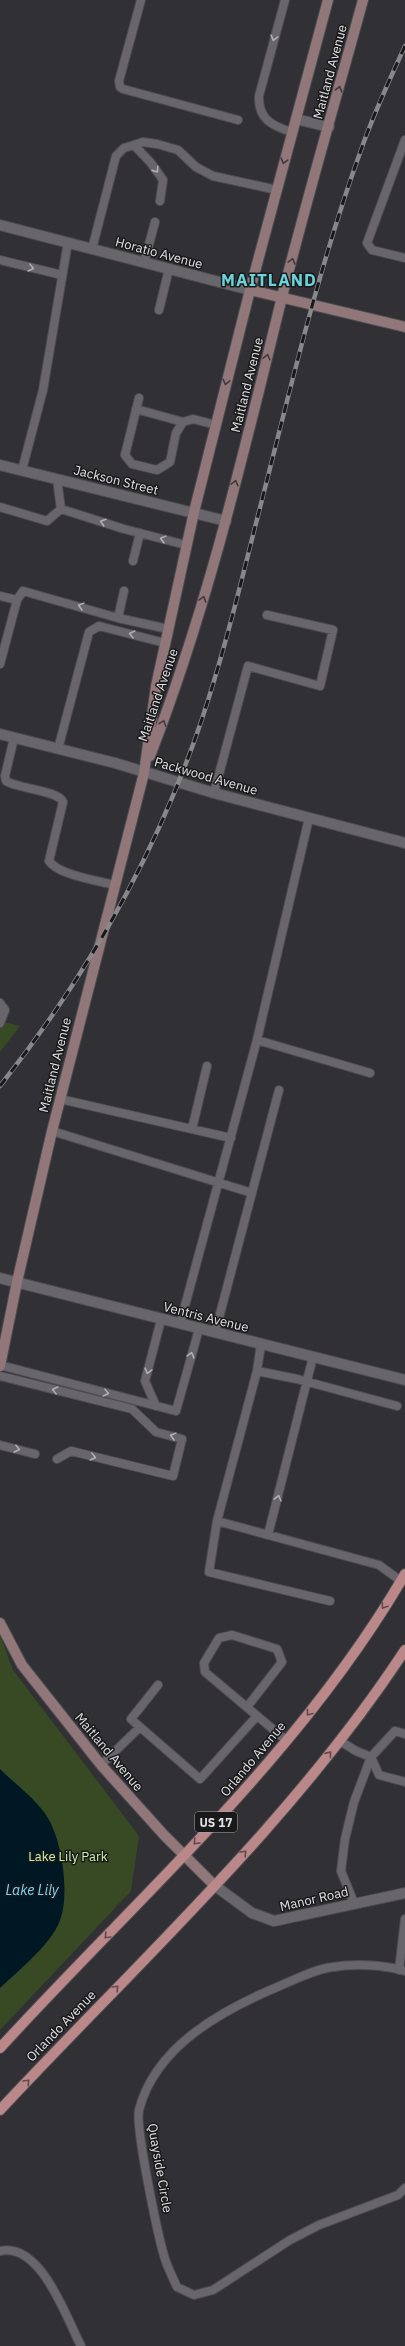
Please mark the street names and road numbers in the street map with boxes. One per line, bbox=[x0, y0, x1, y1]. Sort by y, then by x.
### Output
street label: Maitland Avenue bbox=[309, 23, 351, 121]
street label: Horatio Avenue bbox=[113, 233, 205, 273]
street label: Maitland Avenue bbox=[227, 336, 267, 434]
street label: Jackson Street bbox=[72, 461, 160, 499]
street label: Maitland Avenue bbox=[134, 646, 182, 744]
street label: Packwood Avenue bbox=[152, 753, 260, 799]
street label: Maitland Avenue bbox=[35, 1016, 75, 1114]
street label: Ventris Avenue bbox=[162, 1298, 250, 1336]
street label: Maitland Avenue bbox=[71, 1709, 147, 1795]
street label: Orlando Avenue bbox=[217, 1718, 289, 1800]
road number: US 17 bbox=[195, 1812, 237, 1832]
street label: Manor Road bbox=[278, 1883, 350, 1915]
street label: Orlando Avenue bbox=[23, 1987, 99, 2065]
street label: Quayside Circle bbox=[144, 2122, 176, 2214]

